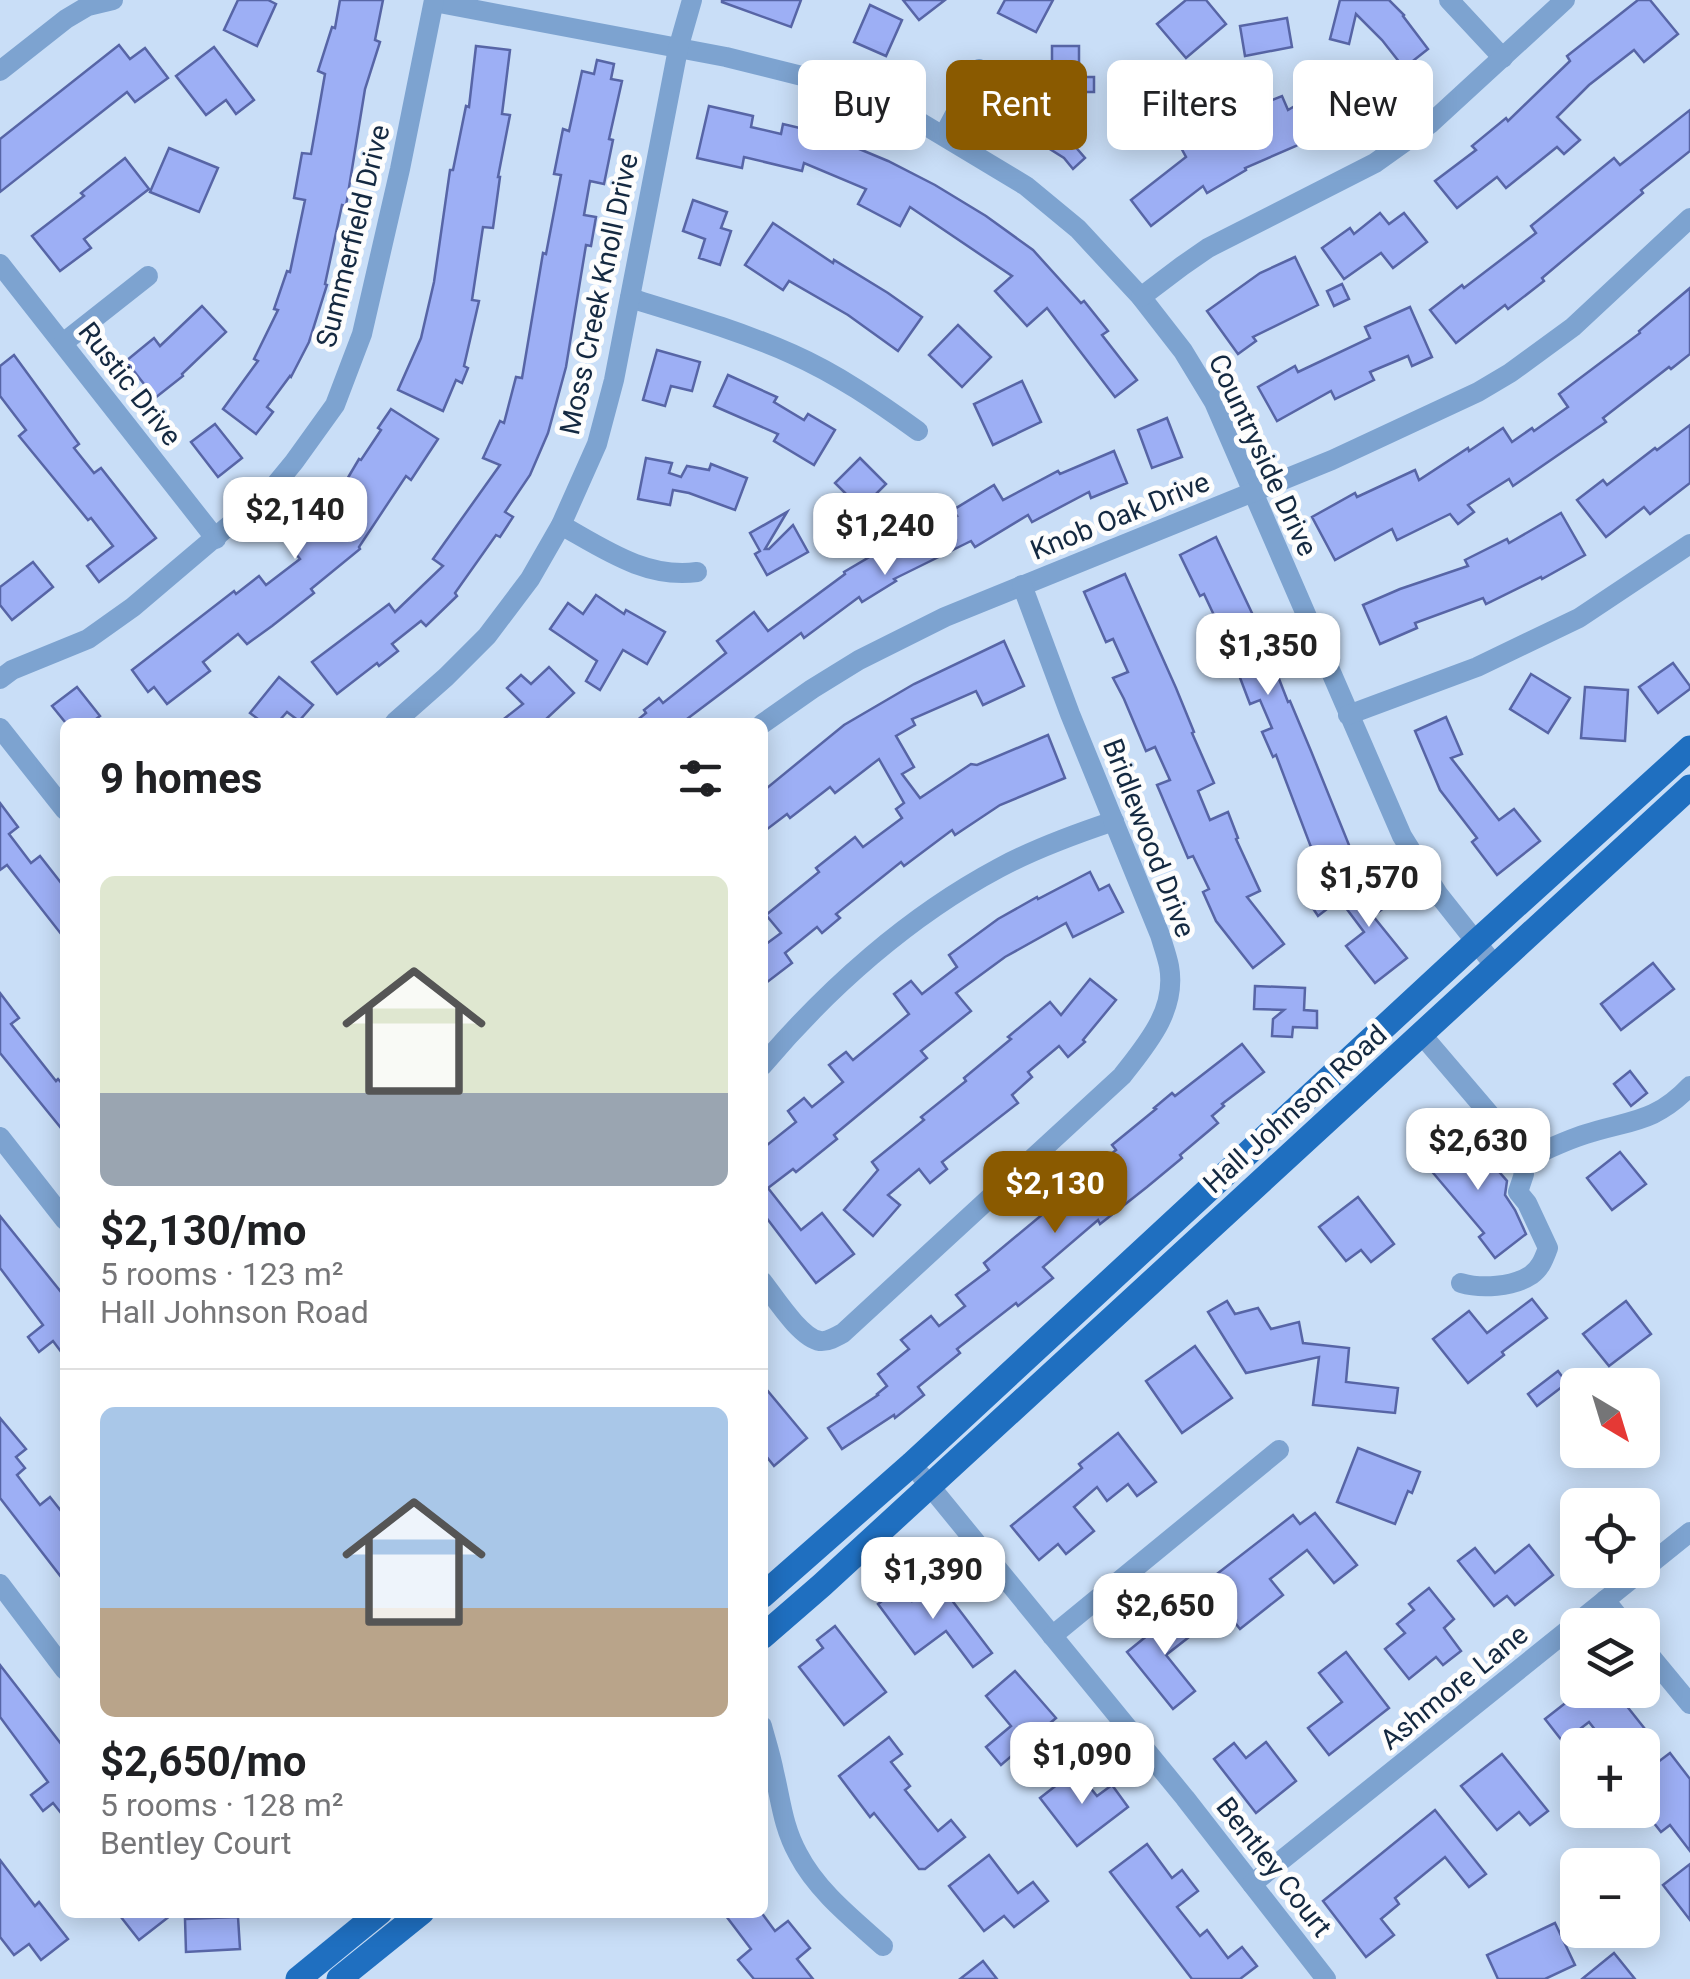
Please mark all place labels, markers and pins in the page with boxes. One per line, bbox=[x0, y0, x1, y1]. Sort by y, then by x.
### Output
pin: $2,140 bbox=[214, 477, 376, 562]
pin: $1,240 bbox=[804, 493, 966, 578]
pin: $1,350 bbox=[1187, 613, 1349, 698]
pin: $1,570 bbox=[1288, 845, 1450, 930]
pin: $2,630 bbox=[1397, 1108, 1559, 1193]
pin: $2,130 bbox=[974, 1151, 1136, 1236]
pin: $1,390 bbox=[852, 1537, 1014, 1622]
pin: $2,650 bbox=[1084, 1573, 1246, 1658]
pin: $1,090 bbox=[1001, 1722, 1163, 1807]

